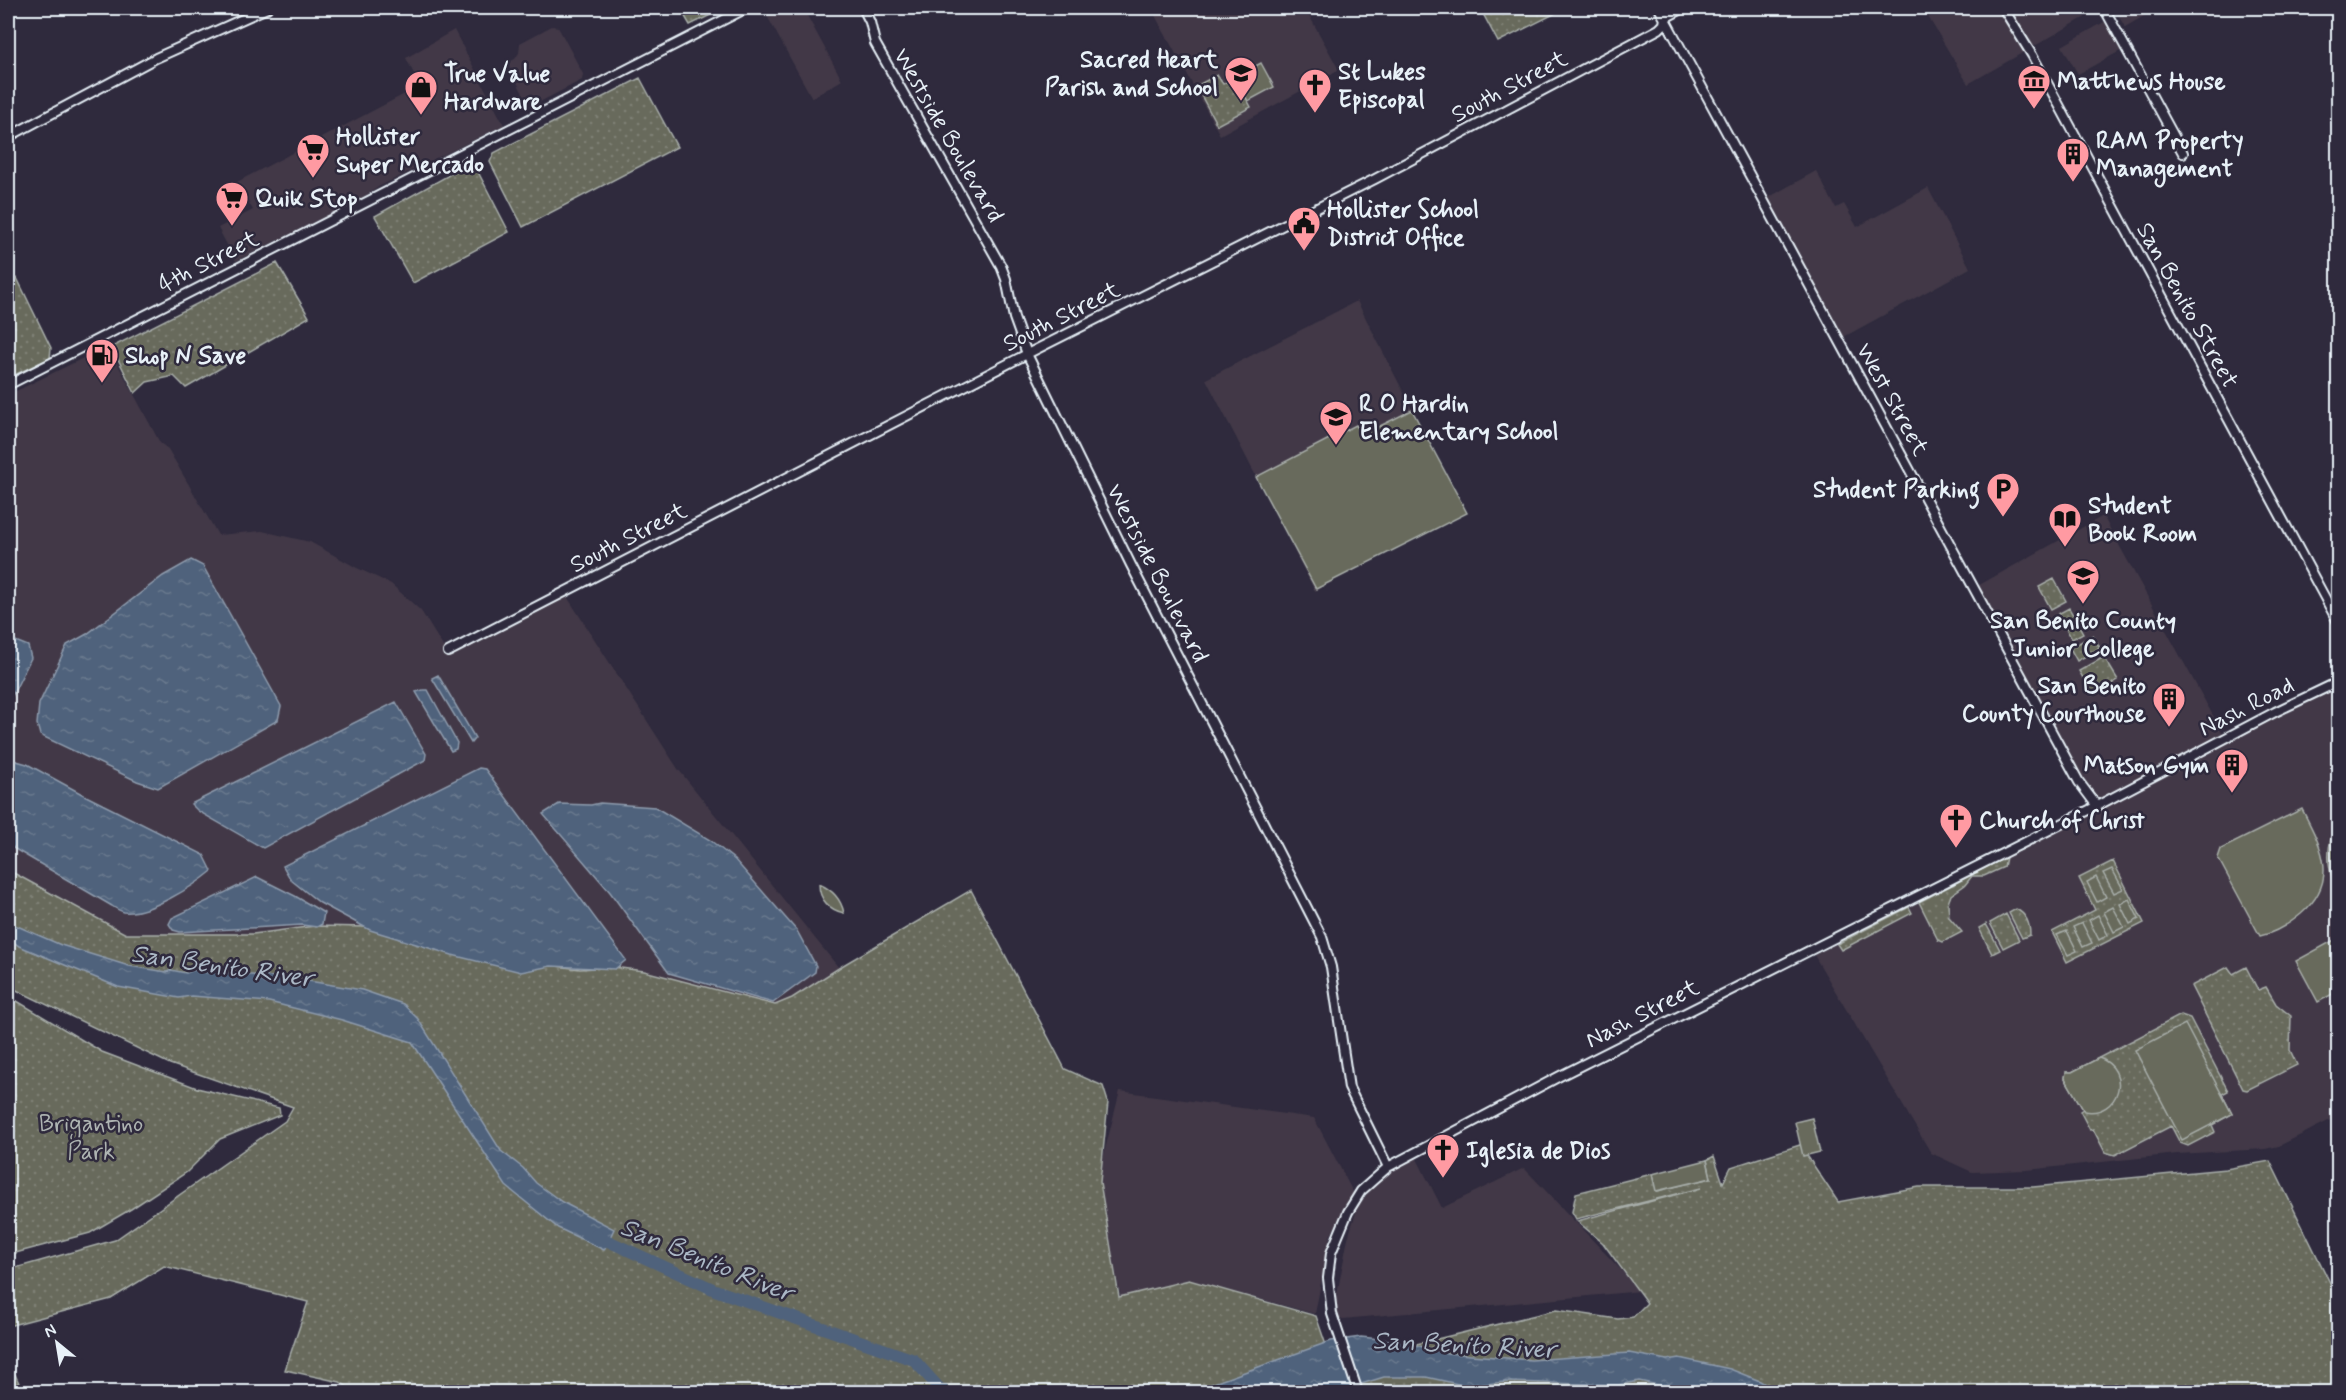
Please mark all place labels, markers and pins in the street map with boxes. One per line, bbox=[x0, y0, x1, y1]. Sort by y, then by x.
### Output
place label: Sacred Heart Parish and School bbox=[1045, 45, 1219, 104]
school or university icon: Sacred Heart Parish and School bbox=[1223, 55, 1259, 102]
place label: St Lukes Episcopal bbox=[1338, 57, 1426, 116]
place label: True Value Hardware bbox=[444, 59, 550, 118]
museum icon: Matthews House bbox=[2016, 63, 2052, 110]
church icon: St Lukes Episcopal bbox=[1297, 67, 1333, 114]
place label: Matthews House bbox=[2057, 67, 2226, 98]
shop icon: True Value Hardware bbox=[403, 69, 439, 116]
place label: Hollister Super Mercado bbox=[336, 122, 484, 181]
place label: RAM Property Management bbox=[2096, 126, 2243, 188]
supermarket icon: Hollister Super Mercado bbox=[295, 132, 331, 179]
building icon: RAM Property Management bbox=[2055, 136, 2091, 183]
supermarket icon: Quik Stop bbox=[214, 180, 250, 227]
place label: Quik Stop bbox=[255, 184, 358, 215]
place label: Hollister School District Office bbox=[1327, 195, 1479, 254]
public building icon: Hollister School District Office bbox=[1286, 205, 1322, 252]
fuel station icon: Shop N Save bbox=[84, 337, 120, 384]
place label: Shop N Save bbox=[125, 341, 246, 372]
place label: R O Hardin Elementary School bbox=[1359, 389, 1559, 448]
school or university icon: R O Hardin Elementary School bbox=[1318, 399, 1354, 446]
parking icon: Student Parking bbox=[1985, 471, 2021, 518]
place label: Student Parking bbox=[1813, 475, 1980, 509]
place label: Student Book Room bbox=[2088, 491, 2197, 550]
library icon: Student Book Room bbox=[2047, 501, 2083, 548]
school or university icon: San Benito County Junior College bbox=[2065, 558, 2101, 605]
place label: San Benito County Junior College bbox=[1990, 606, 2176, 666]
place label: San Benito County Courthouse bbox=[1962, 671, 2147, 730]
building icon: San Benito County Courthouse bbox=[2151, 681, 2187, 728]
building icon: Matson Gym bbox=[2214, 747, 2250, 794]
place label: Matson Gym bbox=[2084, 751, 2209, 782]
church icon: Church of Christ bbox=[1938, 802, 1974, 849]
place label: Church of Christ bbox=[1979, 806, 2145, 837]
church icon: Iglesia de Dios bbox=[1425, 1132, 1461, 1179]
place label: Iglesia de Dios bbox=[1466, 1136, 1611, 1168]

